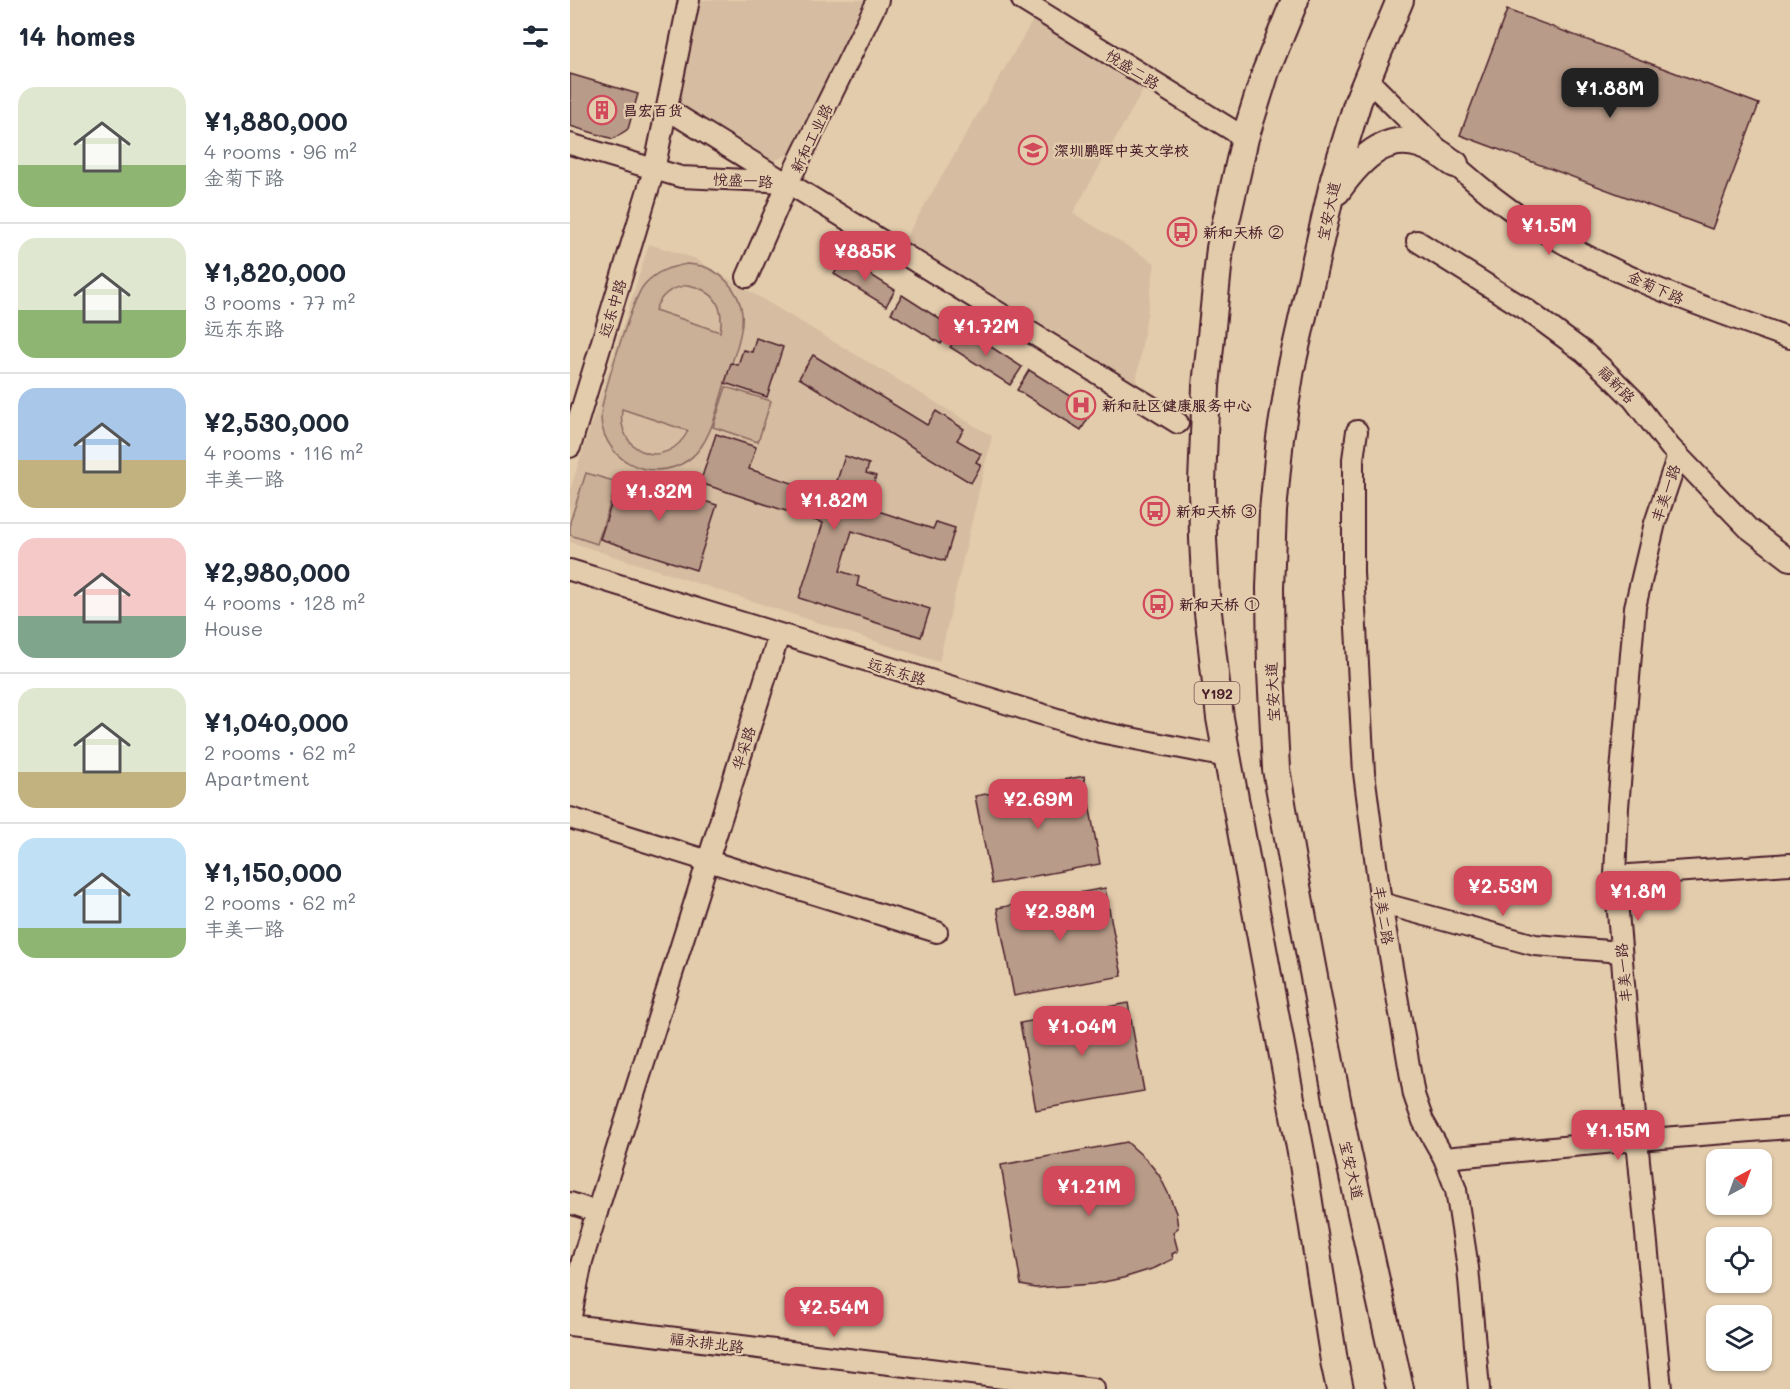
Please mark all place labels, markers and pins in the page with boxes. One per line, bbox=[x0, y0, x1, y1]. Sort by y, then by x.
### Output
pin: ¥1.88M bbox=[1561, 68, 1659, 119]
building icon: 昌宏百货 bbox=[586, 94, 618, 126]
place label: 昌宏百货 bbox=[623, 100, 683, 120]
school or university icon: 深圳鹏晖中英文学校 bbox=[1017, 134, 1049, 166]
place label: 深圳鹏晖中英文学校 bbox=[1054, 140, 1189, 160]
pin: ¥1.5M bbox=[1507, 205, 1591, 256]
bus stop icon: 新和天桥 ② bbox=[1166, 216, 1198, 248]
place label: 新和天桥 ② bbox=[1203, 222, 1283, 242]
pin: ¥885K bbox=[823, 231, 907, 282]
pin: ¥1.72M bbox=[937, 306, 1035, 357]
hospital icon: 新和社区健康服务中心 bbox=[1065, 389, 1097, 421]
place label: 新和社区健康服务中心 bbox=[1102, 395, 1252, 415]
pin: ¥1.32M bbox=[610, 471, 708, 522]
pin: ¥1.82M bbox=[785, 480, 883, 531]
bus stop icon: 新和天桥 ③ bbox=[1139, 495, 1171, 527]
place label: 新和天桥 ③ bbox=[1176, 501, 1256, 521]
bus stop icon: 新和天桥 ① bbox=[1142, 588, 1174, 620]
place label: 新和天桥 ① bbox=[1179, 594, 1259, 614]
pin: ¥2.69M bbox=[989, 779, 1087, 830]
pin: ¥2.53M bbox=[1454, 866, 1552, 917]
pin: ¥1.8M bbox=[1596, 871, 1680, 922]
pin: ¥2.98M bbox=[1011, 891, 1109, 942]
pin: ¥1.04M bbox=[1033, 1006, 1131, 1057]
pin: ¥1.15M bbox=[1569, 1110, 1667, 1161]
pin: ¥1.21M bbox=[1040, 1166, 1138, 1217]
pin: ¥2.54M bbox=[785, 1287, 883, 1338]

